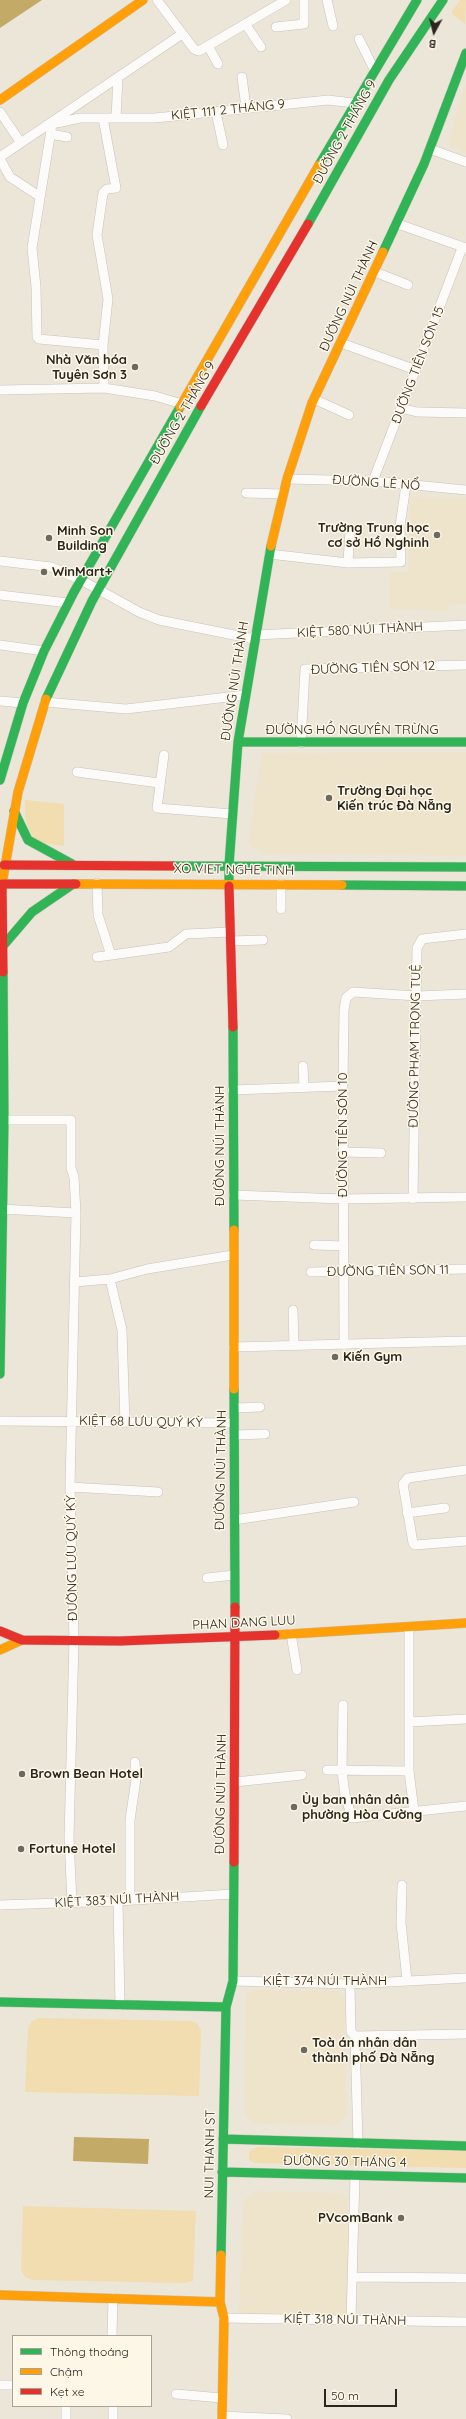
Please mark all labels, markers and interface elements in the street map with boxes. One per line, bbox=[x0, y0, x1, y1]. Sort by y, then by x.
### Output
north arrow bbox=[414, 12, 454, 52]
text: B bbox=[428, 37, 437, 51]
street label: ĐƯỜNG 2 THÁNG 9 bbox=[310, 77, 380, 187]
street label: KIỆT 111 2 THÁNG 9 bbox=[170, 96, 286, 124]
street label: ĐƯỜNG NÚI THÀNH bbox=[316, 238, 382, 354]
street label: ĐƯỜNG TIÊN SƠN 15 bbox=[388, 304, 448, 426]
place label: Nhà Văn hóa Tuyên Sơn 3 bbox=[46, 352, 127, 383]
street label: ĐƯỜNG 2 THÁNG 9 bbox=[147, 359, 219, 467]
marker: Nhà Văn hóa Tuyên Sơn 3 bbox=[130, 362, 140, 372]
street label: ĐƯỜNG LÊ NỔ bbox=[332, 472, 420, 494]
place label: Trường Trung học cơ sở Hồ Nghinh bbox=[318, 520, 429, 551]
place label: Minh Son Building bbox=[57, 523, 113, 554]
marker: Trường Trung học cơ sở Hồ Nghinh bbox=[432, 530, 442, 540]
marker: Minh Son Building bbox=[44, 533, 54, 543]
place label: WinMart+ bbox=[52, 564, 112, 580]
marker: WinMart+ bbox=[39, 567, 49, 577]
street label: KIỆT 580 NÚI THÀNH bbox=[297, 619, 423, 641]
street label: ĐƯỜNG NÚI THÀNH bbox=[218, 620, 252, 742]
street label: ĐƯỜNG TIÊN SƠN 12 bbox=[311, 658, 435, 678]
street label: ĐƯỜNG HỒ NGUYÊN TRỪNG bbox=[265, 722, 439, 738]
place label: Trường Đại học Kiến trúc Đà Nẵng bbox=[337, 783, 451, 814]
marker: Trường Đại học Kiến trúc Đà Nẵng bbox=[324, 793, 334, 803]
street label: XO VIET NGHE TINH bbox=[174, 861, 294, 879]
street label: ĐƯỜNG PHẠM TRỌNG TUỆ bbox=[406, 964, 424, 1128]
street label: ĐƯỜNG TIÊN SƠN 10 bbox=[335, 1073, 351, 1197]
street label: ĐƯỜNG NÚI THÀNH bbox=[212, 1086, 228, 1206]
street label: ĐƯỜNG TIÊN SƠN 11 bbox=[327, 1262, 449, 1280]
place label: Kiến Gym bbox=[343, 1349, 402, 1365]
marker: Kiến Gym bbox=[330, 1352, 340, 1362]
street label: ĐƯỜNG NÚI THÀNH bbox=[212, 1410, 230, 1530]
street label: KIỆT 68 LƯU QUÝ KỲ bbox=[79, 1413, 203, 1431]
street label: ĐƯỜNG LƯU QUÝ KỲ bbox=[63, 1495, 81, 1621]
street label: PHAN DANG LUU bbox=[192, 1613, 296, 1633]
street label: ĐƯỜNG NÚI THÀNH bbox=[212, 1734, 230, 1854]
place label: Brown Bean Hotel bbox=[30, 1766, 143, 1782]
marker: Brown Bean Hotel bbox=[17, 1769, 27, 1779]
place label: Ủy ban nhân dân phường Hòa Cường bbox=[302, 1792, 422, 1823]
marker: Ủy ban nhân dân phường Hòa Cường bbox=[289, 1802, 299, 1812]
place label: Fortune Hotel bbox=[29, 1841, 116, 1857]
marker: Fortune Hotel bbox=[16, 1844, 26, 1854]
street label: KIỆT 383 NÚI THÀNH bbox=[54, 1889, 180, 1911]
street label: KIỆT 374 NÚI THÀNH bbox=[263, 1973, 387, 1989]
place label: Toà án nhân dân thành phố Đà Nẵng bbox=[312, 2035, 434, 2066]
marker: Toà án nhân dân thành phố Đà Nẵng bbox=[299, 2045, 309, 2055]
street label: NUI THANH ST bbox=[201, 2110, 219, 2198]
street label: ĐƯỜNG 30 THÁNG 4 bbox=[283, 2153, 407, 2171]
place label: PVcomBank bbox=[318, 2210, 393, 2226]
marker: PVcomBank bbox=[396, 2213, 406, 2223]
street label: KIỆT 318 NÚI THÀNH bbox=[283, 2311, 407, 2329]
legend bbox=[12, 2335, 152, 2407]
text: Thông thoáng bbox=[50, 2344, 129, 2359]
text: Chậm bbox=[50, 2364, 83, 2379]
scale bar bbox=[326, 2381, 399, 2407]
text: Kẹt xe bbox=[50, 2384, 84, 2399]
text: 50 m bbox=[331, 2388, 359, 2403]

